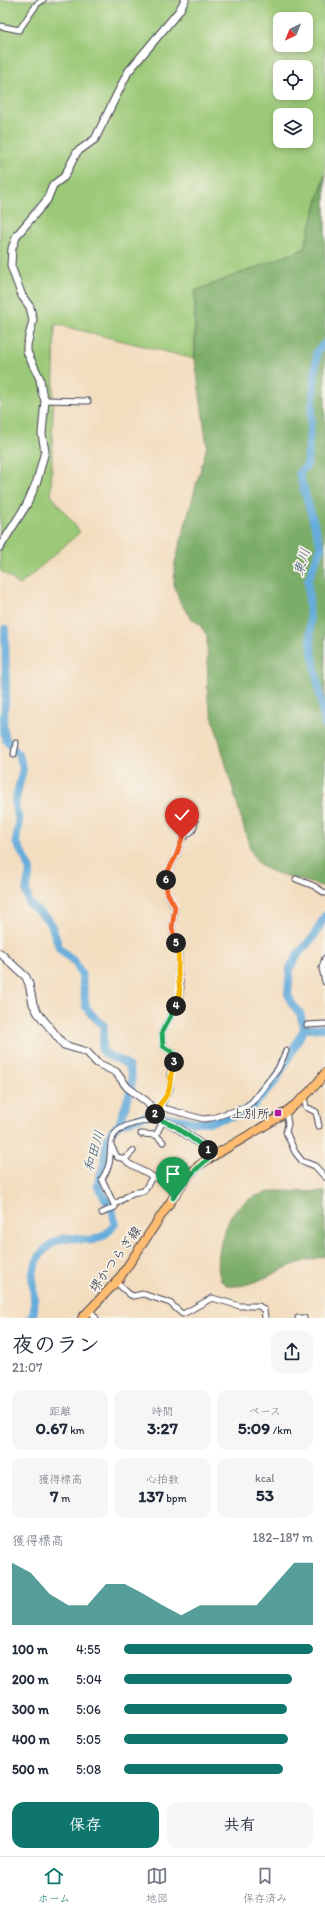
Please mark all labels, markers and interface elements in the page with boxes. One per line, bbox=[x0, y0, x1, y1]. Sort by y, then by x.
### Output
north arrow bbox=[273, 12, 313, 52]
map controls bbox=[273, 12, 313, 148]
button: locate bbox=[273, 60, 313, 100]
button: layers bbox=[273, 108, 313, 148]
water label: 東川 bbox=[290, 546, 314, 578]
pin bbox=[165, 798, 199, 839]
icon: check bbox=[171, 804, 193, 826]
pin: 6 bbox=[156, 870, 176, 890]
text: 6 bbox=[163, 873, 169, 886]
pin: 5 bbox=[166, 933, 186, 953]
text: 5 bbox=[173, 936, 179, 949]
pin: 4 bbox=[166, 996, 186, 1016]
text: 4 bbox=[173, 999, 179, 1012]
pin: 3 bbox=[164, 1052, 184, 1072]
text: 3 bbox=[171, 1055, 177, 1068]
pin: 2 bbox=[145, 1104, 165, 1124]
place label: 上別所 bbox=[231, 1106, 270, 1121]
text: 2 bbox=[152, 1107, 158, 1120]
marker: 上別所 bbox=[273, 1108, 283, 1118]
water label: 和田川 bbox=[80, 1128, 108, 1174]
pin: 1 bbox=[198, 1140, 218, 1160]
text: 1 bbox=[205, 1143, 211, 1156]
pin bbox=[156, 1157, 190, 1198]
icon: arrive bbox=[162, 1163, 184, 1185]
street label: 堺かつらぎ線 bbox=[86, 1222, 145, 1295]
text: 夜のラン bbox=[12, 1331, 100, 1358]
button: share bbox=[271, 1331, 313, 1373]
text: 21:07 bbox=[12, 1360, 43, 1375]
text: 距離 bbox=[49, 1405, 71, 1418]
text: 時間 bbox=[151, 1405, 173, 1418]
text: ペース bbox=[249, 1405, 281, 1418]
text: 0.67 bbox=[36, 1418, 68, 1438]
text: 3:27 bbox=[147, 1418, 178, 1438]
text: 5:09 bbox=[238, 1418, 270, 1438]
text: km bbox=[68, 1424, 85, 1437]
text: /km bbox=[270, 1424, 292, 1437]
text: kcal bbox=[255, 1472, 275, 1485]
text: 獲得標高 bbox=[38, 1473, 82, 1486]
text: 心拍数 bbox=[146, 1473, 179, 1486]
text: 53 bbox=[256, 1485, 274, 1505]
text: 7 bbox=[50, 1486, 59, 1506]
text: 137 bbox=[138, 1486, 164, 1506]
text: m bbox=[59, 1492, 70, 1505]
text: bpm bbox=[164, 1492, 187, 1505]
text: 182–187 m bbox=[252, 1530, 313, 1545]
text: 獲得標高 bbox=[12, 1533, 64, 1548]
text: 100 m bbox=[12, 1642, 48, 1657]
text: 4:55 bbox=[76, 1642, 101, 1657]
text: 200 m bbox=[12, 1672, 49, 1687]
text: 5:04 bbox=[76, 1672, 102, 1687]
text: 300 m bbox=[12, 1702, 49, 1717]
text: 5:06 bbox=[76, 1702, 101, 1717]
text: 400 m bbox=[12, 1732, 50, 1747]
text: 5:05 bbox=[76, 1732, 101, 1747]
text: 500 m bbox=[12, 1762, 49, 1777]
text: 5:08 bbox=[76, 1762, 101, 1777]
button: 保存 bbox=[12, 1802, 159, 1848]
button: 共有 bbox=[167, 1802, 313, 1848]
tab: ホーム bbox=[38, 1865, 70, 1905]
tab: 地図 bbox=[146, 1865, 168, 1905]
tab: 保存済み bbox=[243, 1865, 287, 1905]

